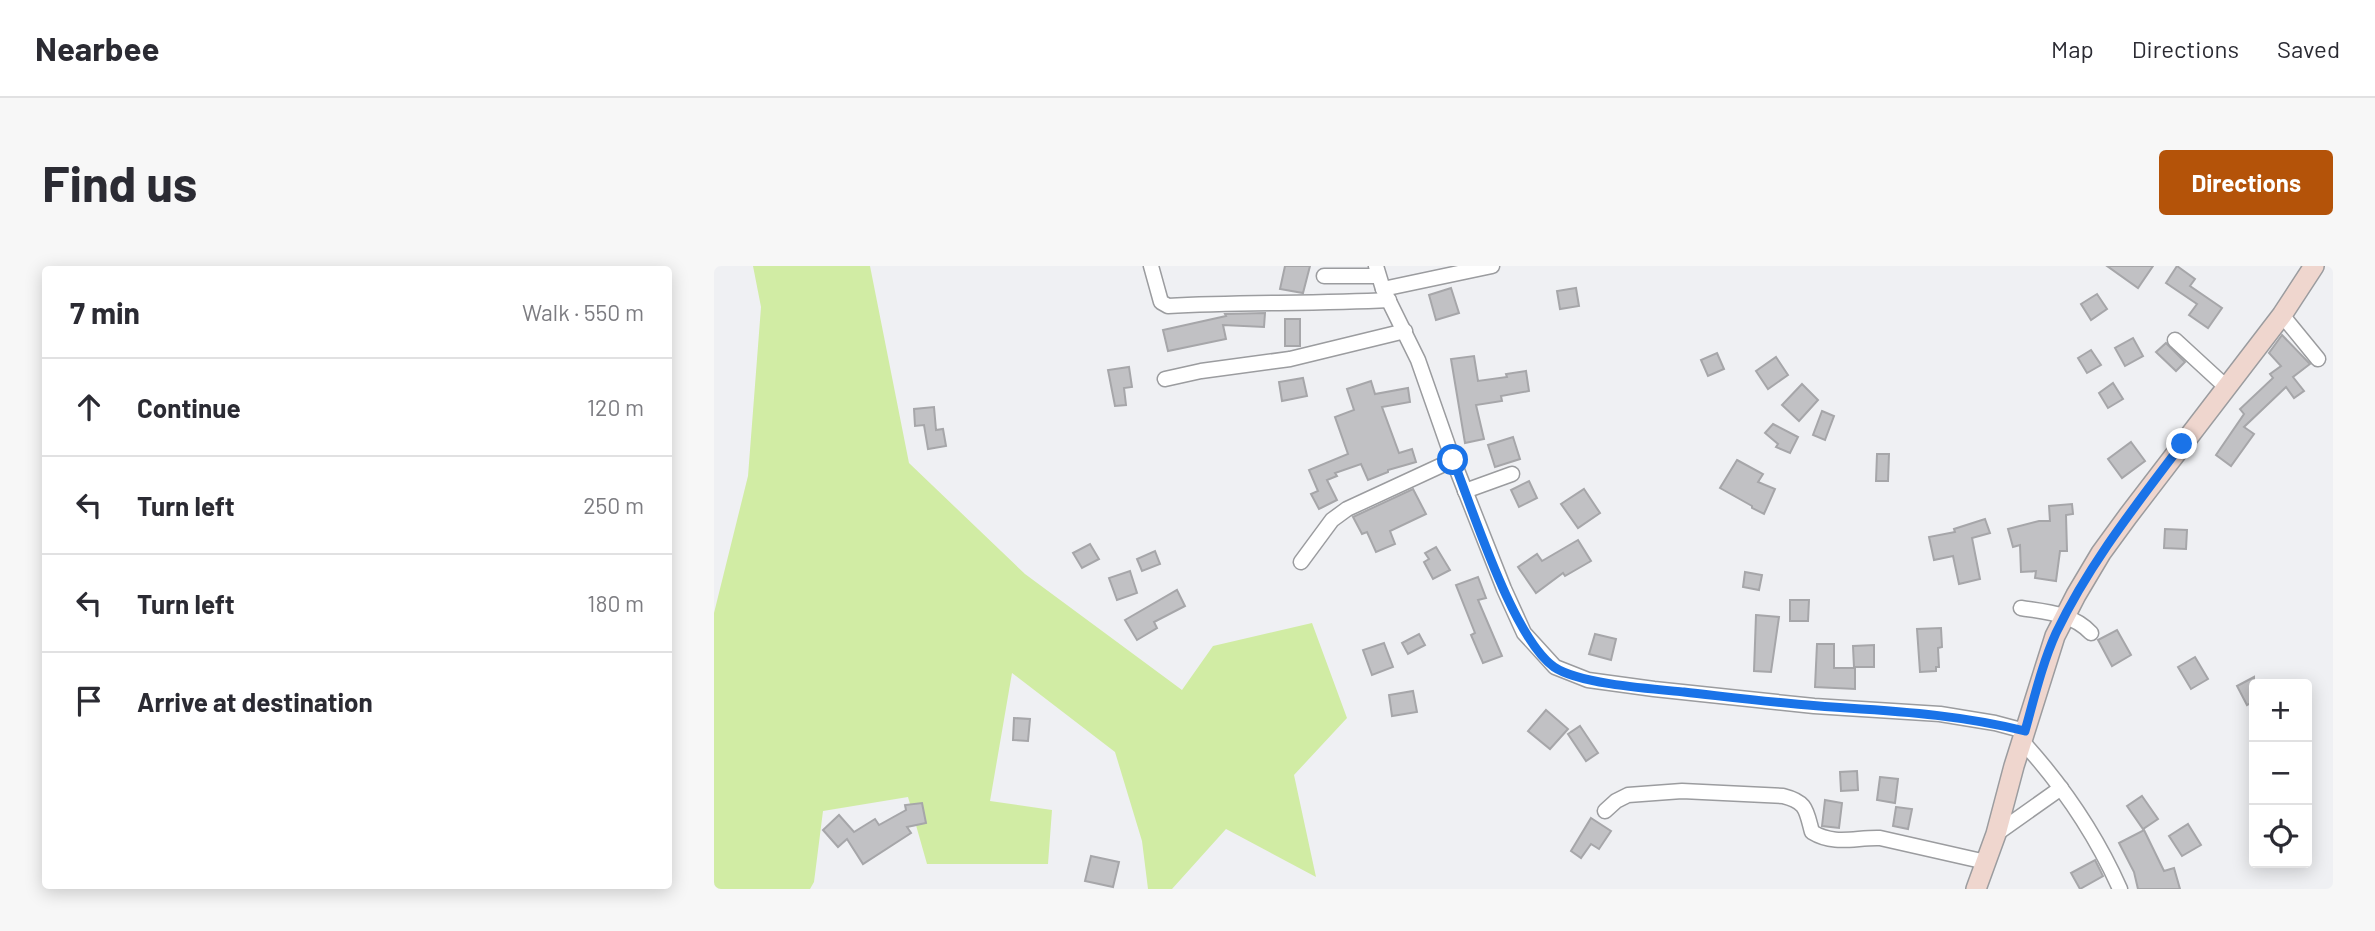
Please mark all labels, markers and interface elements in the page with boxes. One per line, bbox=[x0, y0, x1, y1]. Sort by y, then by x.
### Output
text: Nearbee bbox=[35, 28, 159, 68]
text: Map bbox=[2051, 34, 2094, 63]
text: Directions bbox=[2132, 34, 2239, 63]
text: Saved bbox=[2277, 34, 2340, 63]
button: Directions bbox=[2159, 150, 2333, 215]
text: Find us bbox=[42, 153, 197, 212]
text: 7 min bbox=[70, 294, 140, 330]
text: Walk · 550 m bbox=[522, 298, 644, 326]
icon: ahead bbox=[70, 388, 108, 426]
text: Continue bbox=[137, 392, 241, 423]
text: 120 m bbox=[587, 393, 644, 421]
route end bbox=[2166, 428, 2197, 459]
route start bbox=[1437, 444, 1468, 475]
icon: left bbox=[70, 486, 108, 524]
text: Turn left bbox=[137, 490, 235, 521]
text: 250 m bbox=[583, 491, 644, 519]
icon: left bbox=[70, 584, 108, 622]
text: Turn left bbox=[137, 588, 235, 619]
text: 180 m bbox=[587, 589, 644, 617]
map controls bbox=[2249, 679, 2312, 868]
button: + bbox=[2249, 679, 2312, 742]
icon: arrive bbox=[70, 682, 108, 720]
text: Arrive at destination bbox=[137, 686, 373, 717]
button: − bbox=[2249, 742, 2312, 805]
button: locate bbox=[2249, 805, 2312, 868]

